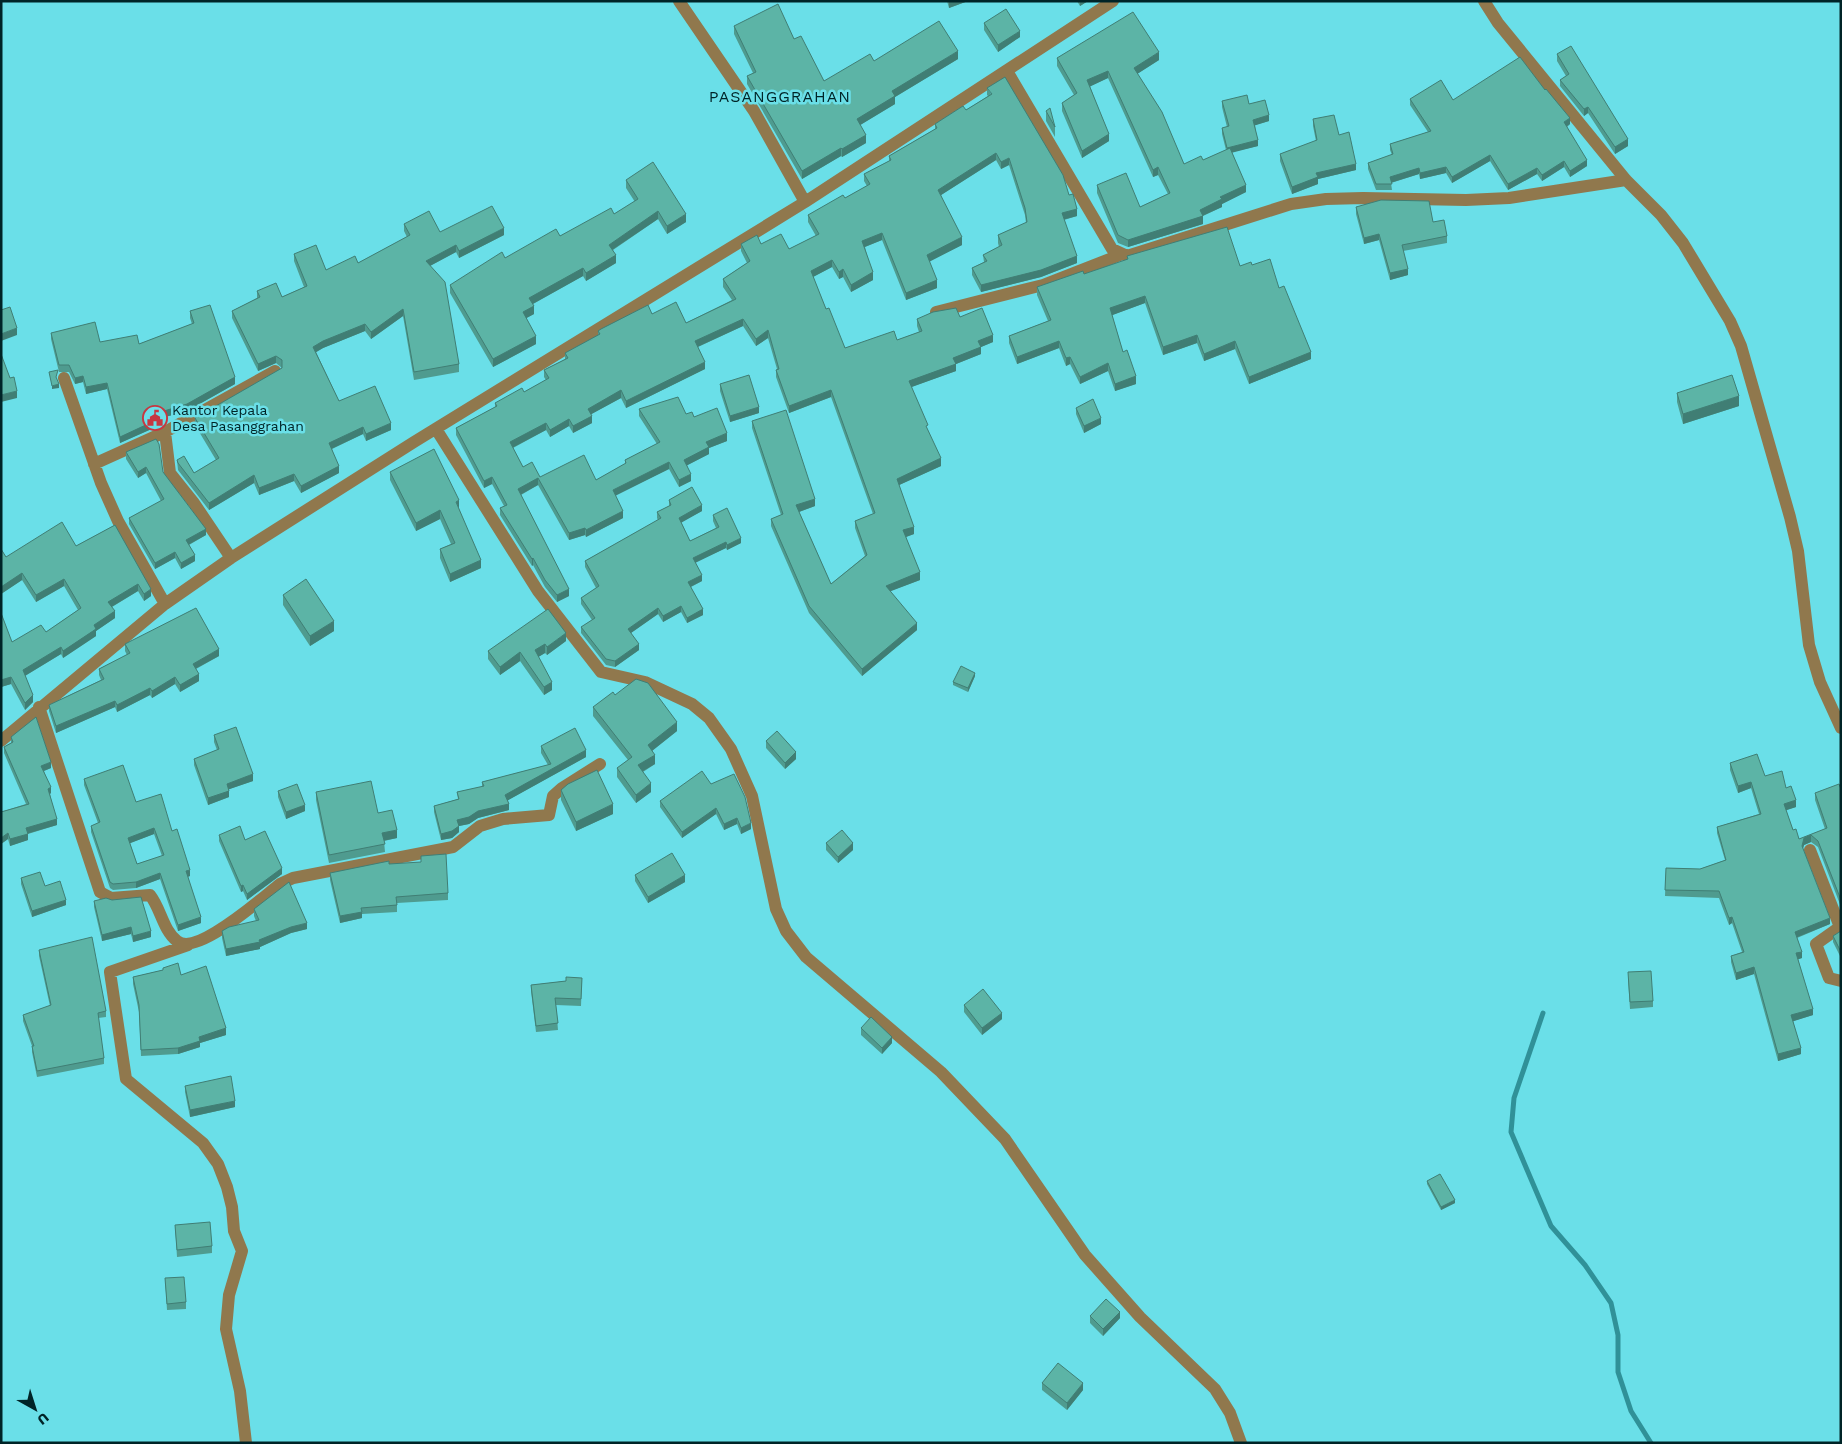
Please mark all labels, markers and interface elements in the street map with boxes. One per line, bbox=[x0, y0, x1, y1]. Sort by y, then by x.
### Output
district label: PASANGGRAHAN bbox=[709, 87, 851, 106]
place label: Kantor Kepala Desa Pasanggrahan bbox=[172, 402, 304, 434]
public building icon: Kantor Kepala Desa Pasanggrahan bbox=[142, 405, 168, 431]
north arrow bbox=[10, 1384, 60, 1434]
text: U bbox=[34, 1410, 52, 1428]

